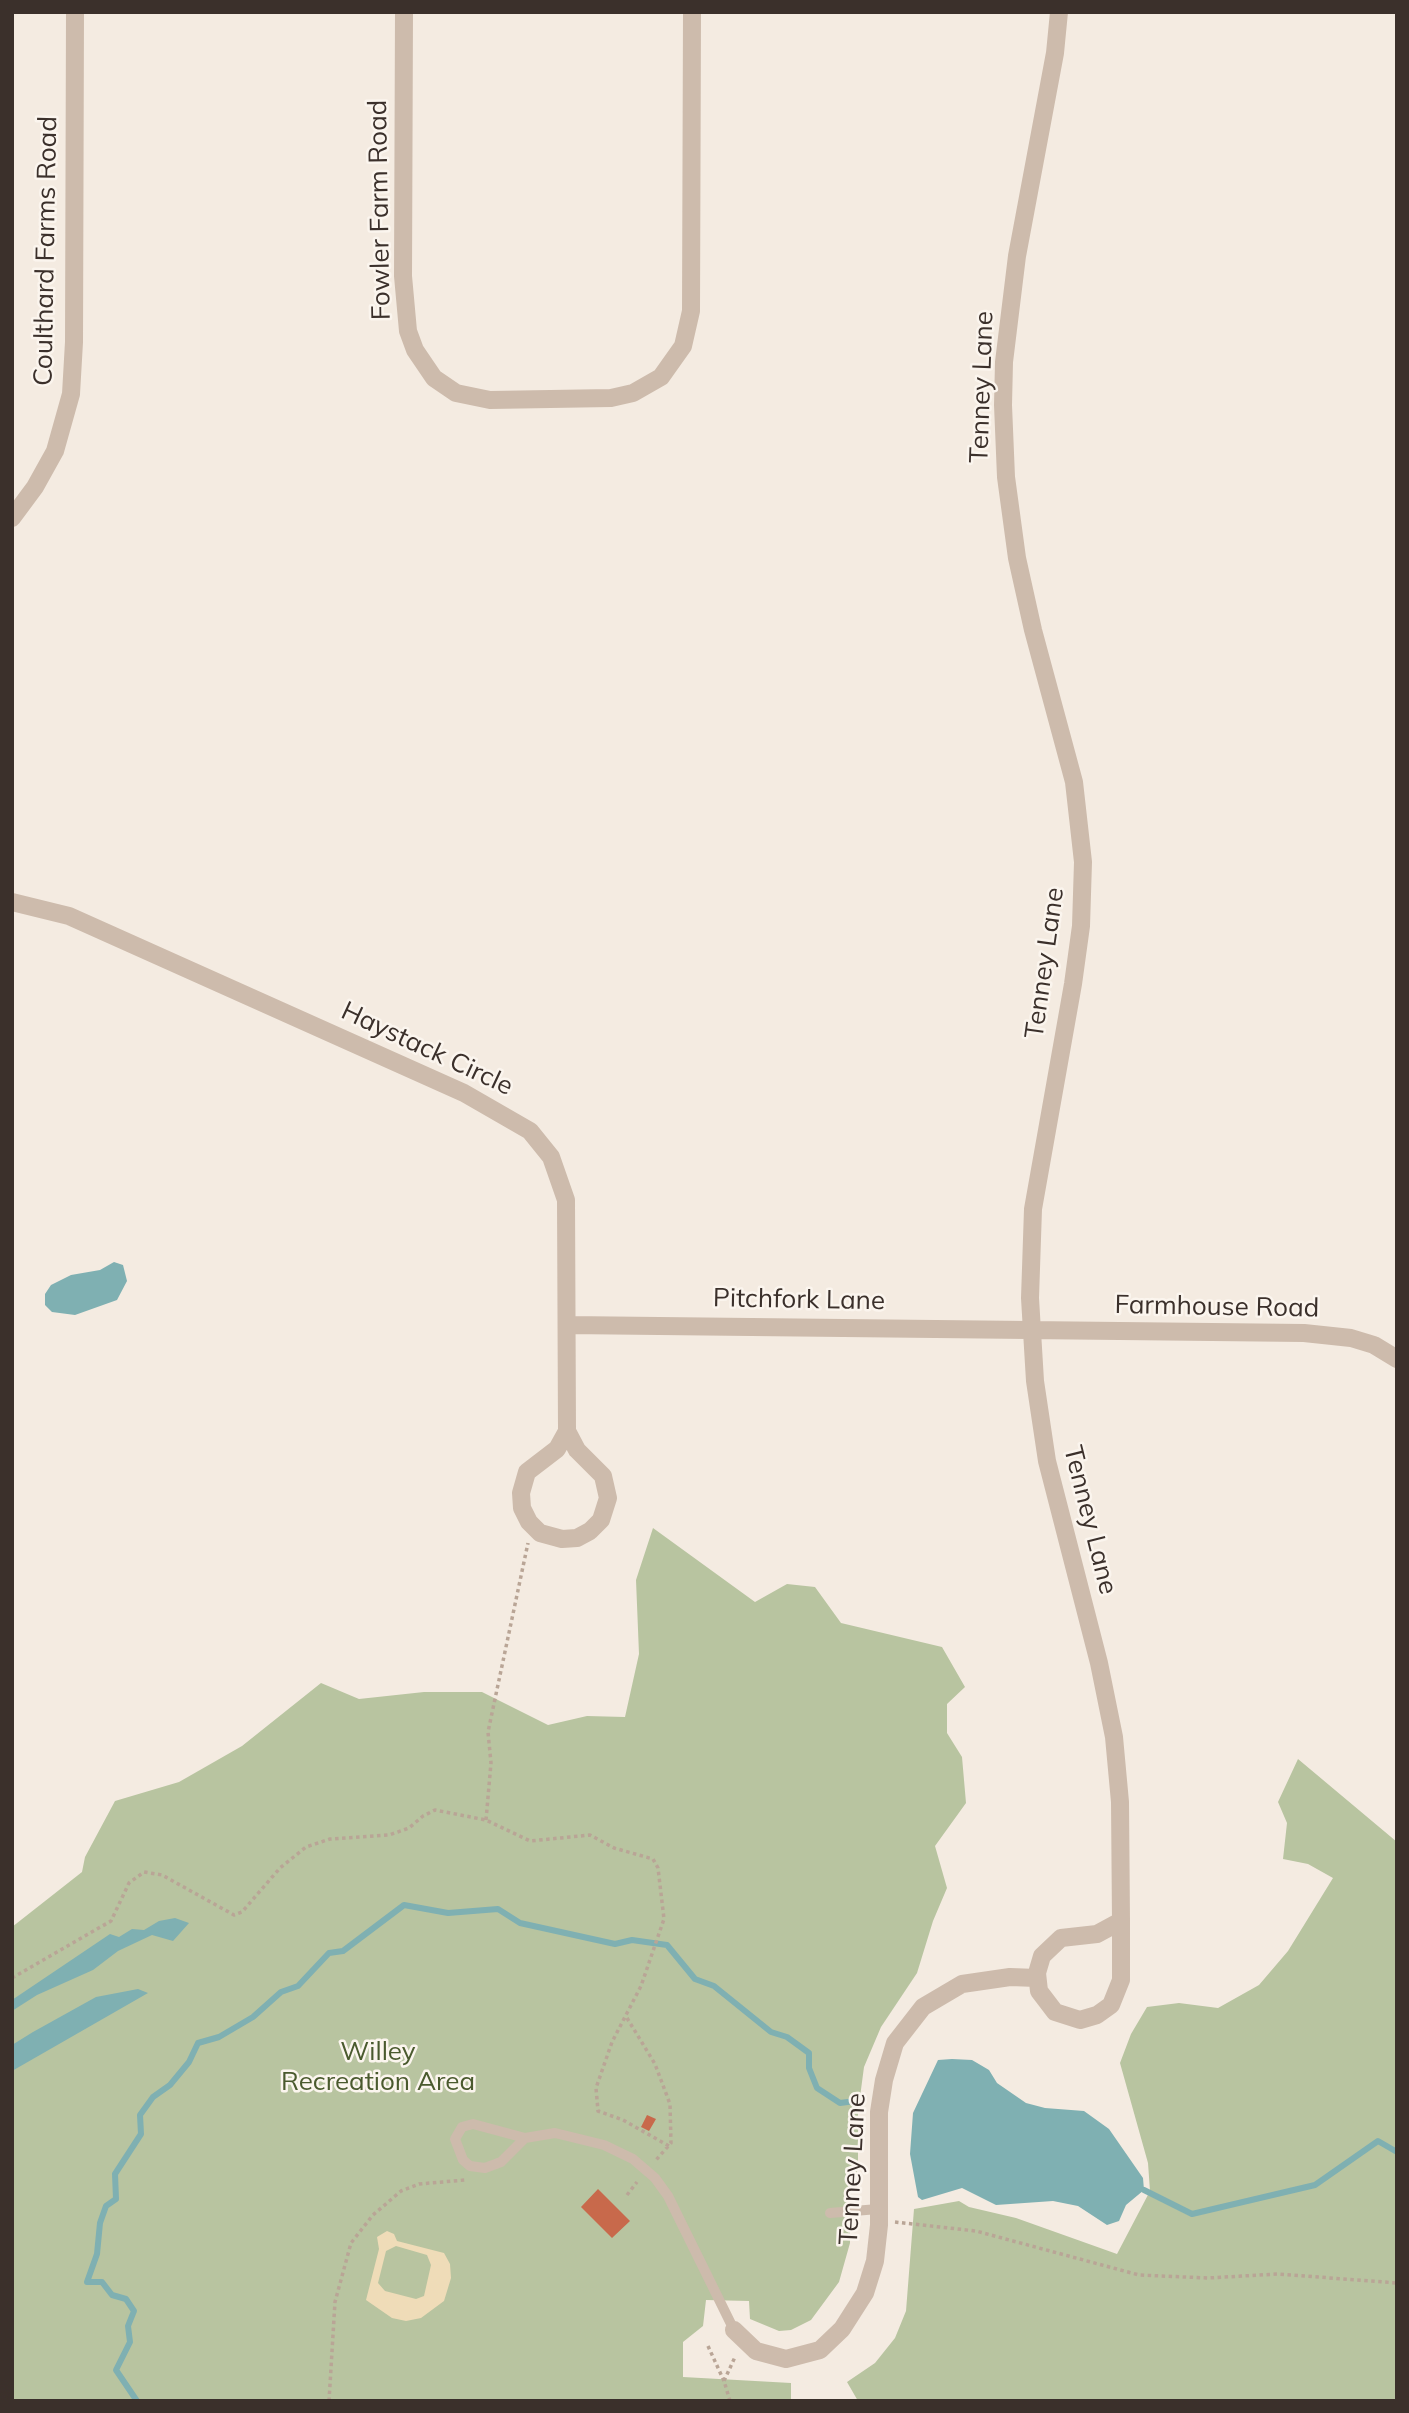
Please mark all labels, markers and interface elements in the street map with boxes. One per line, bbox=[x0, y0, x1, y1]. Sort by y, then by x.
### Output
street label: Fowler Farm Road bbox=[362, 100, 398, 320]
street label: Coulthard Farms Road bbox=[28, 116, 64, 386]
street label: Tenney Lane bbox=[964, 310, 1000, 464]
street label: Tenney Lane bbox=[1019, 886, 1071, 1040]
street label: Haystack Circle bbox=[336, 996, 518, 1102]
street label: Pitchfork Lane bbox=[713, 1283, 885, 1317]
street label: Farmhouse Road bbox=[1114, 1290, 1320, 1324]
street label: Tenney Lane bbox=[1056, 1442, 1124, 1598]
park label: Willey Recreation Area bbox=[281, 2036, 475, 2098]
street label: Tenney Lane bbox=[833, 2092, 873, 2246]

